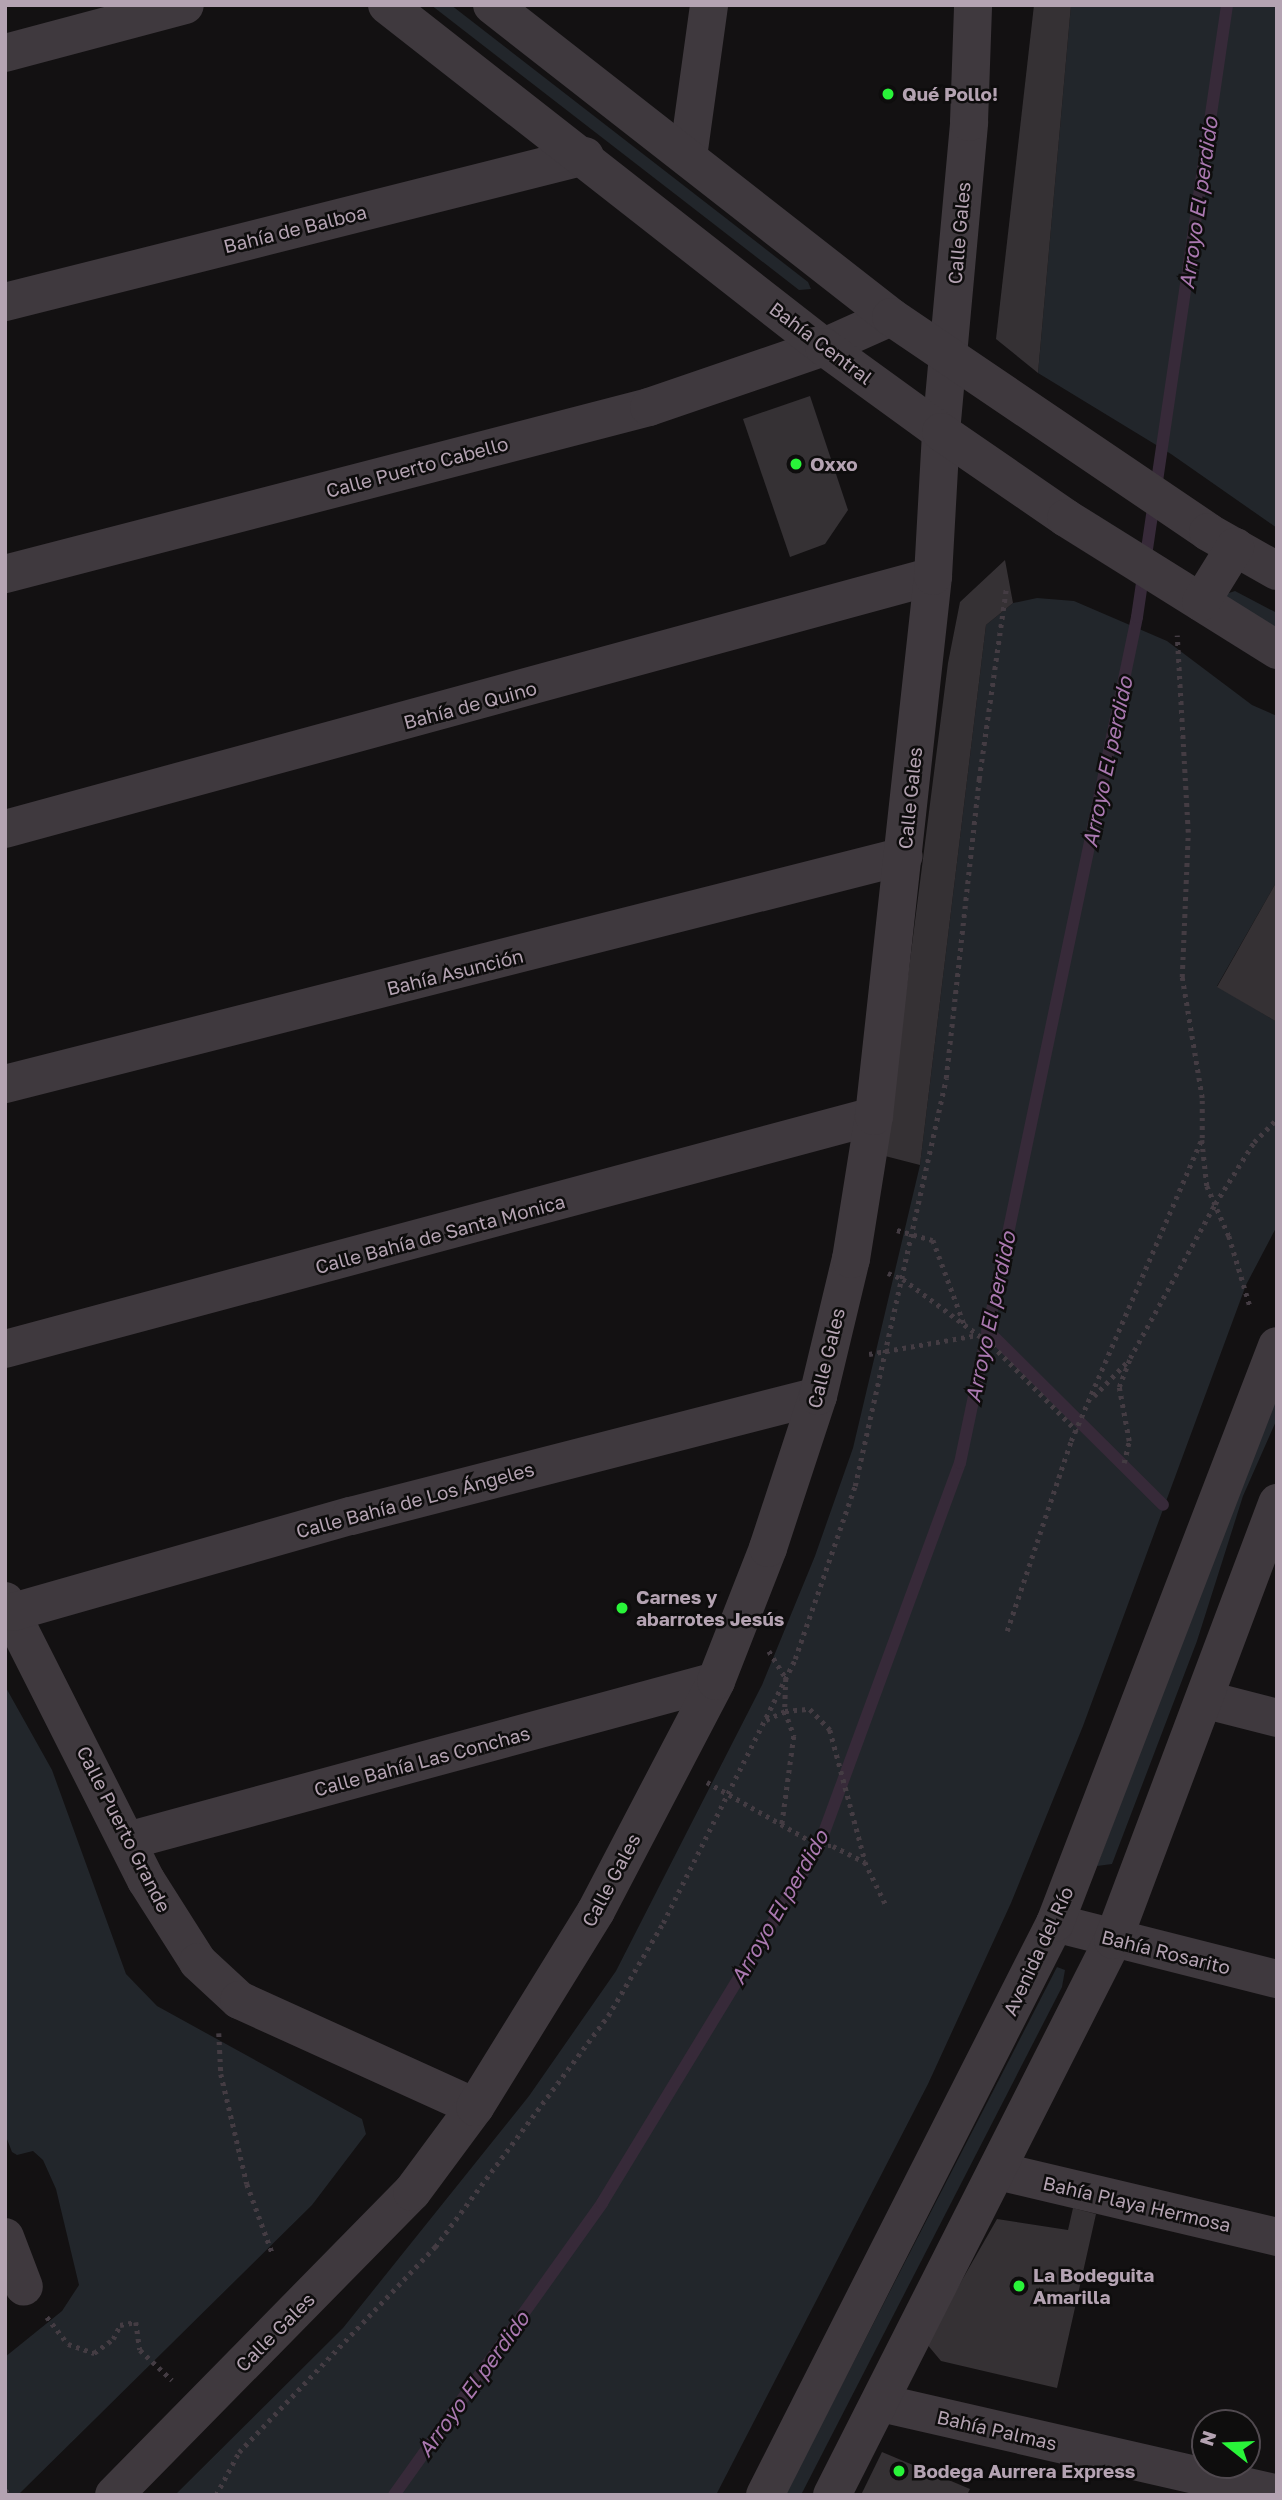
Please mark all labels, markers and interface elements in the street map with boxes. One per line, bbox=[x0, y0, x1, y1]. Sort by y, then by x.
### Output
place label: Qué Pollo! bbox=[902, 83, 998, 105]
marker: Qué Pollo! bbox=[880, 86, 896, 102]
water label: Arroyo El perdido bbox=[1173, 115, 1223, 291]
street label: Calle Gales bbox=[943, 181, 975, 285]
street label: Bahía de Balboa bbox=[221, 200, 369, 258]
street label: Bahía Central bbox=[765, 297, 877, 389]
street label: Calle Puerto Cabello bbox=[323, 432, 511, 502]
place label: Oxxo bbox=[810, 453, 858, 475]
marker: Oxxo bbox=[788, 456, 804, 472]
water label: Arroyo El perdido bbox=[1077, 675, 1137, 849]
street label: Bahía de Quino bbox=[401, 676, 539, 734]
street label: Calle Gales bbox=[893, 746, 927, 850]
street label: Bahía Asunción bbox=[384, 944, 526, 1000]
street label: Calle Bahía de Santa Monica bbox=[313, 1190, 567, 1278]
water label: Arroyo El perdido bbox=[960, 1230, 1020, 1404]
street label: Calle Gales bbox=[803, 1306, 849, 1410]
street label: Calle Bahía de Los Ángeles bbox=[293, 1457, 537, 1543]
place label: Carnes y abarrotes Jesús bbox=[636, 1586, 784, 1630]
marker: Carnes y abarrotes Jesús bbox=[614, 1600, 630, 1616]
street label: Calle Bahía Las Conchas bbox=[312, 1721, 532, 1801]
street label: Calle Puerto Grande bbox=[72, 1742, 176, 1916]
water label: Arroyo El perdido bbox=[725, 1826, 833, 1988]
street label: Calle Gales bbox=[577, 1829, 645, 1931]
street label: Avenida del Río bbox=[998, 1883, 1078, 2019]
street label: Bahía Rosarito bbox=[1099, 1925, 1233, 1979]
street label: Bahía Playa Hermosa bbox=[1041, 2171, 1233, 2237]
place label: La Bodeguita Amarilla bbox=[1033, 2264, 1154, 2308]
marker: La Bodeguita Amarilla bbox=[1011, 2278, 1027, 2294]
street label: Calle Gales bbox=[231, 2288, 319, 2376]
water label: Arroyo El perdido bbox=[412, 2306, 534, 2462]
street label: Bahía Palmas bbox=[935, 2405, 1059, 2455]
north arrow bbox=[1191, 2409, 1261, 2479]
text: N bbox=[1194, 2428, 1221, 2448]
place label: Bodega Aurrera Express bbox=[913, 2460, 1135, 2482]
marker: Bodega Aurrera Express bbox=[891, 2463, 907, 2479]

